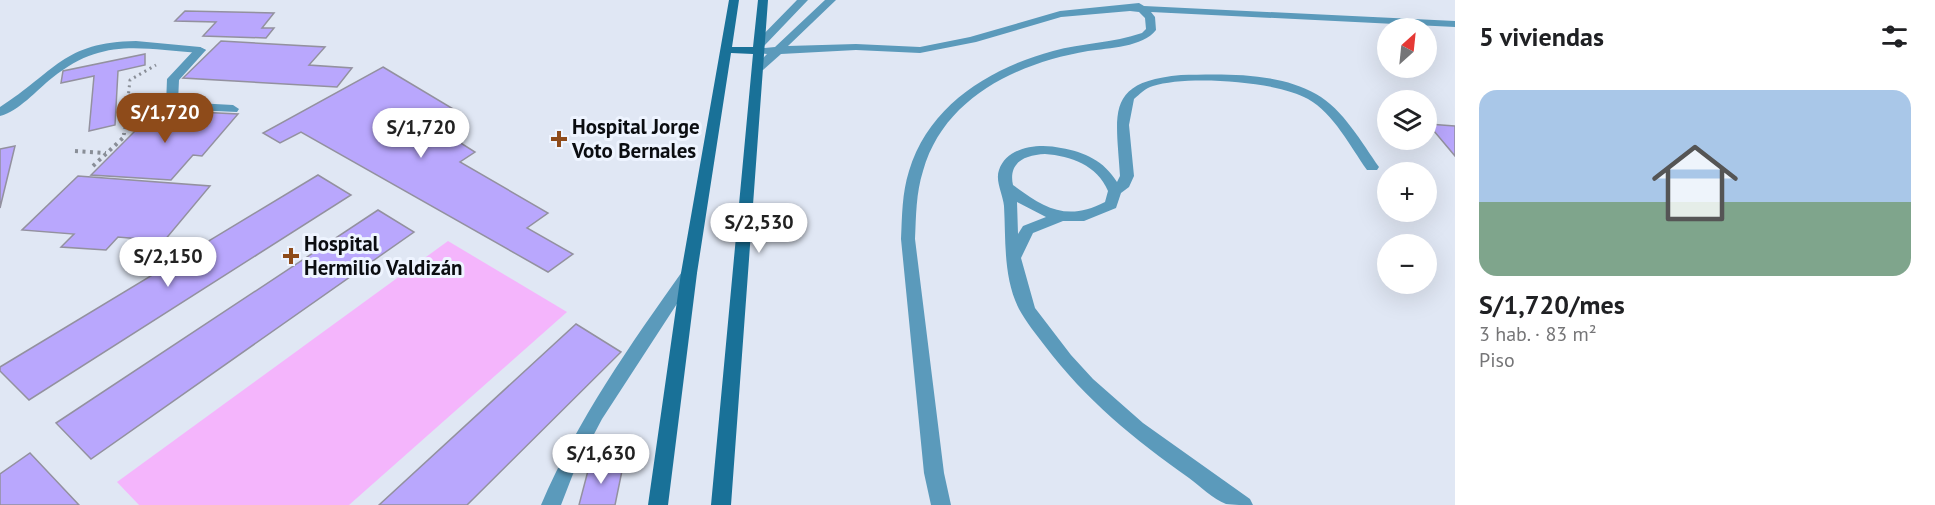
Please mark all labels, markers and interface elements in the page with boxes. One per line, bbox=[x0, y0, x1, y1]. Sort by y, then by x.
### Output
north arrow bbox=[1377, 18, 1437, 78]
map controls bbox=[1377, 18, 1437, 294]
text: 5 viviendas bbox=[1479, 20, 1604, 53]
icon: filters bbox=[1878, 20, 1911, 53]
button: layers bbox=[1377, 90, 1437, 150]
pin: S/1,720 bbox=[110, 93, 220, 144]
text: S/1,720 bbox=[130, 99, 200, 125]
pin: S/1,720 bbox=[366, 108, 476, 159]
place label: Hospital Jorge Voto Bernales bbox=[571, 113, 700, 164]
text: S/1,720 bbox=[386, 114, 456, 140]
icon: home bbox=[1641, 129, 1749, 237]
marker: Hospital Jorge Voto Bernales bbox=[550, 130, 568, 148]
button: + bbox=[1377, 162, 1437, 222]
pin: S/2,530 bbox=[704, 203, 814, 254]
text: S/2,530 bbox=[724, 209, 794, 235]
place label: Hospital Hermilio Valdizán bbox=[304, 230, 463, 281]
button: − bbox=[1377, 234, 1437, 294]
pin: S/2,150 bbox=[113, 237, 223, 288]
text: S/2,150 bbox=[133, 243, 203, 269]
marker: Hospital Hermilio Valdizán bbox=[282, 247, 300, 265]
text: S/1,720/mes bbox=[1479, 288, 1625, 321]
text: 3 hab. · 83 m² bbox=[1479, 321, 1597, 347]
text: Piso bbox=[1479, 347, 1515, 373]
pin: S/1,630 bbox=[546, 434, 656, 485]
text: S/1,630 bbox=[566, 440, 636, 466]

